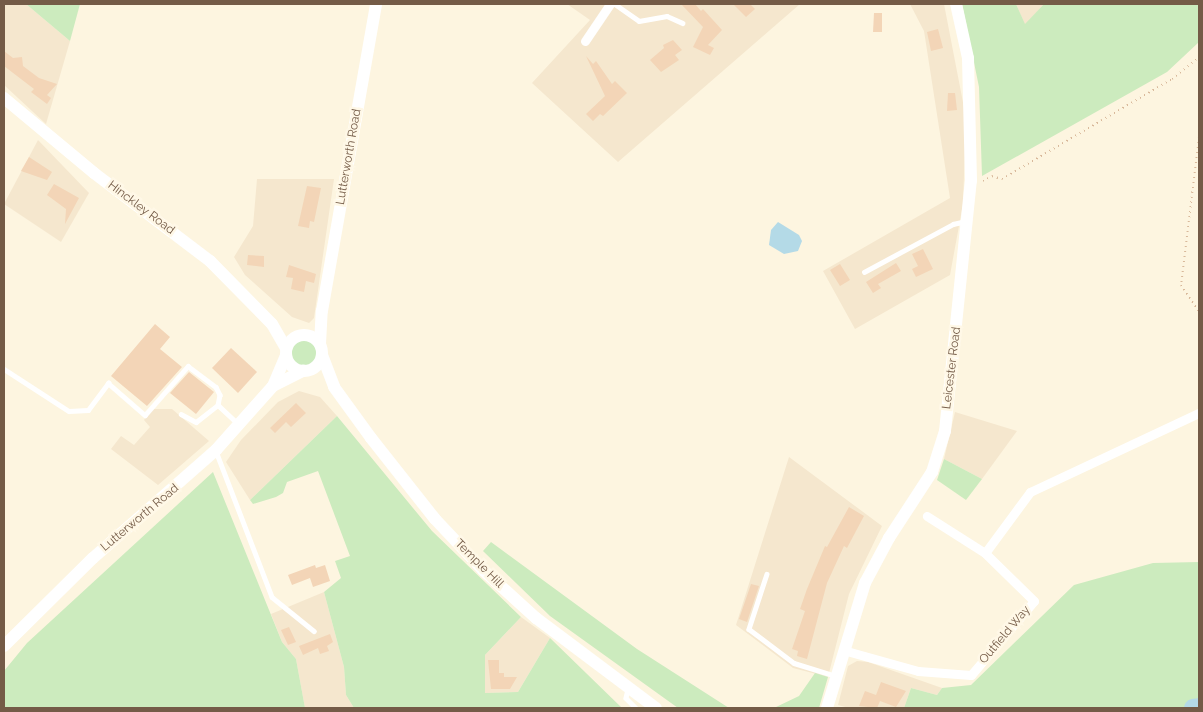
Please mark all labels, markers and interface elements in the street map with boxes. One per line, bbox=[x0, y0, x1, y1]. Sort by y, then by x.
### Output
street label: Lutterworth Road bbox=[333, 108, 365, 206]
street label: Hinckley Road bbox=[105, 178, 177, 238]
street label: Leicester Road bbox=[940, 326, 964, 410]
street label: Lutterworth Road bbox=[98, 481, 182, 555]
street label: Temple Hill bbox=[452, 537, 506, 591]
street label: Outfield Way bbox=[976, 603, 1034, 667]

